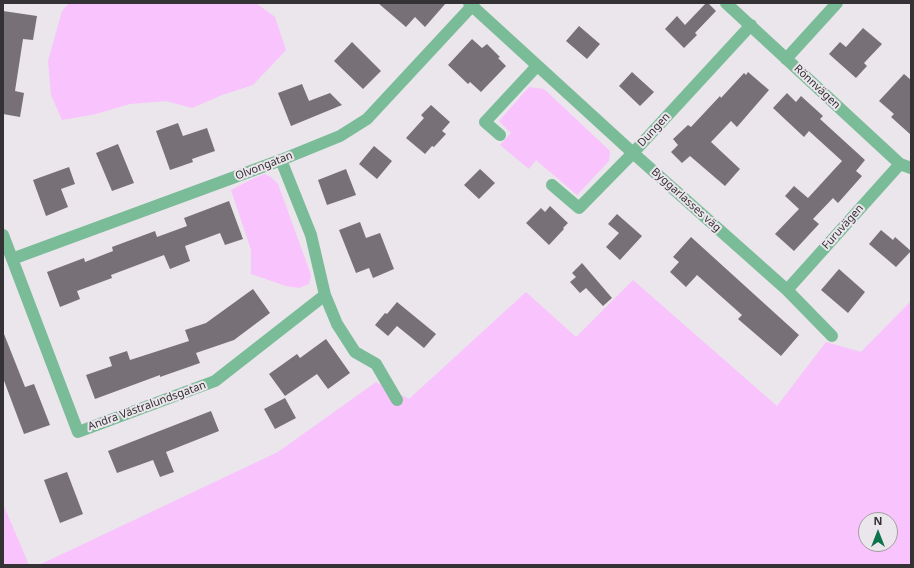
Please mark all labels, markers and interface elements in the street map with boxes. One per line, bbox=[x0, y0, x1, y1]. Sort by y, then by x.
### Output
street label: Rönnvägen bbox=[791, 62, 843, 112]
street label: Dungen bbox=[635, 110, 673, 150]
street label: Olvongatan bbox=[233, 149, 295, 183]
street label: Byggarlasses väg bbox=[648, 165, 724, 235]
street label: Furuvägen bbox=[820, 202, 866, 252]
street label: Andra Västralundsgatan bbox=[86, 378, 208, 434]
north arrow bbox=[858, 512, 898, 552]
text: N bbox=[874, 513, 882, 528]

